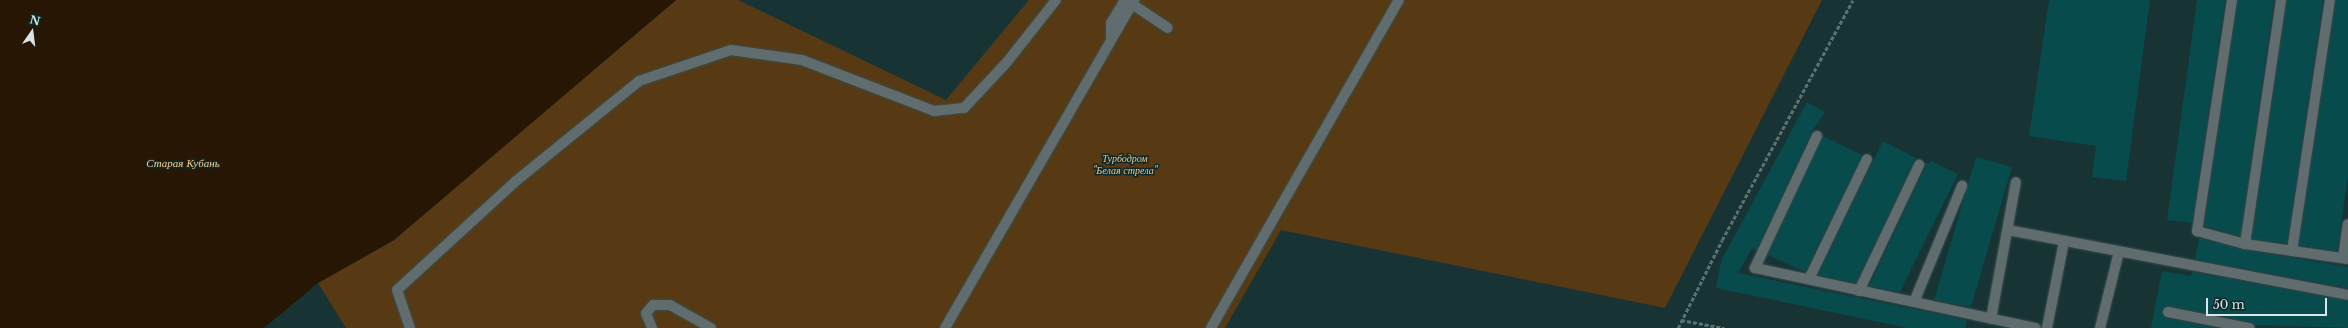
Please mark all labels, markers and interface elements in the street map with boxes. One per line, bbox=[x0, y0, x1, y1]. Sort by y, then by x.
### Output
north arrow bbox=[12, 12, 52, 52]
text: N bbox=[28, 12, 42, 28]
park label: Турбодром "Белая стрела" bbox=[1093, 152, 1157, 176]
water label: Старая Кубань bbox=[146, 156, 220, 170]
scale bar bbox=[2208, 290, 2329, 316]
text: 50 m bbox=[2213, 297, 2245, 312]

